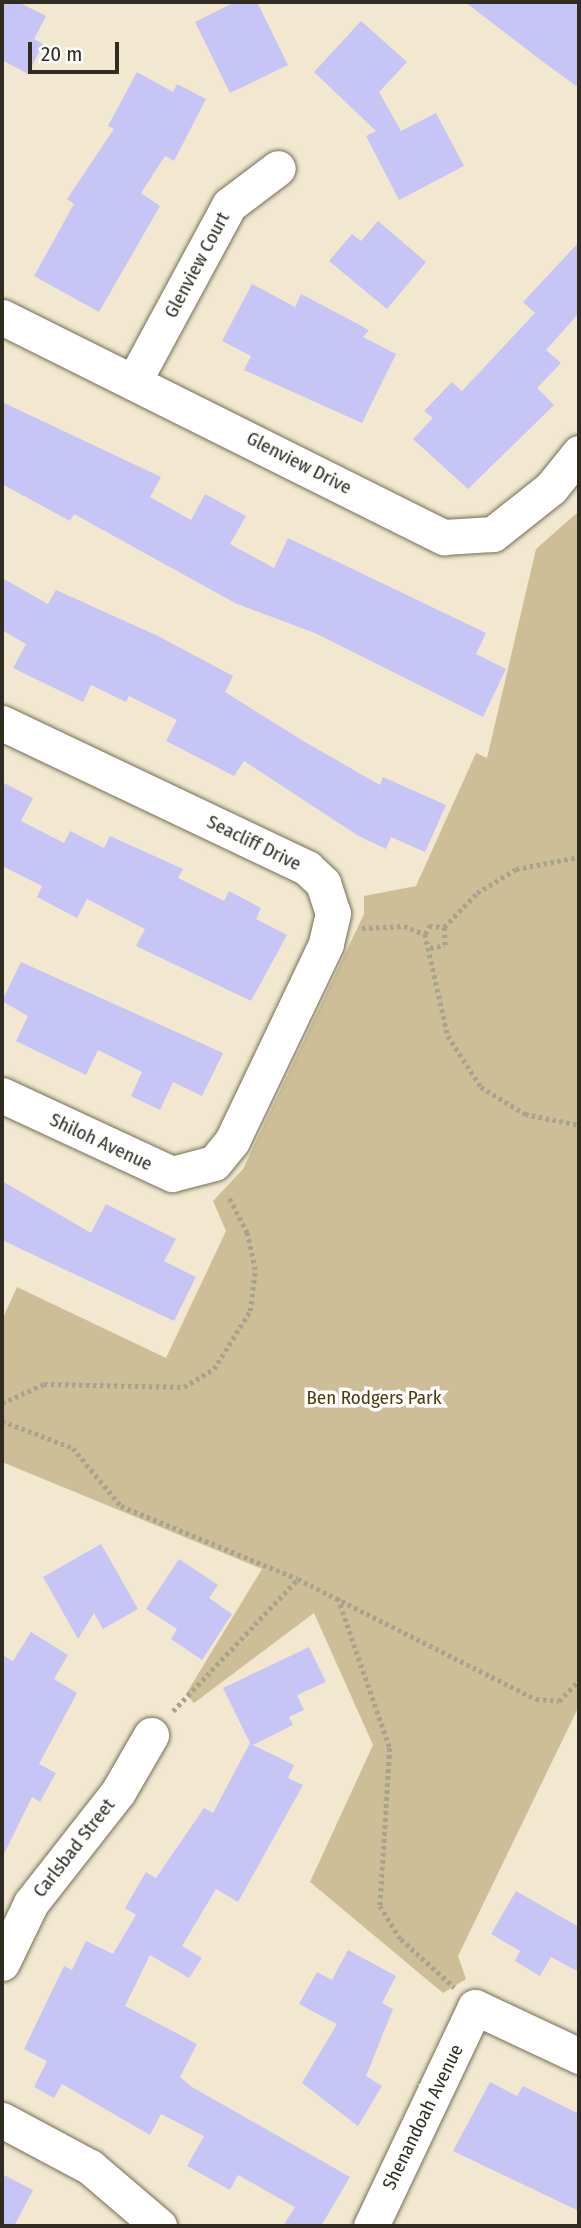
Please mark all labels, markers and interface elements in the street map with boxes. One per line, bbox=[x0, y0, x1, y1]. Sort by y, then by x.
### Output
scale bar bbox=[32, 28, 122, 72]
text: 20 m bbox=[41, 41, 82, 67]
street label: Glenview Court bbox=[160, 208, 234, 322]
street label: Glenview Drive bbox=[243, 427, 355, 499]
street label: Seacliff Drive bbox=[203, 810, 305, 876]
street label: Shiloh Avenue bbox=[46, 1108, 156, 1176]
park label: Ben Rodgers Park bbox=[306, 1387, 442, 1409]
street label: Carlsbad Street bbox=[28, 1794, 120, 1902]
street label: Shenandoah Avenue bbox=[378, 2041, 468, 2193]

